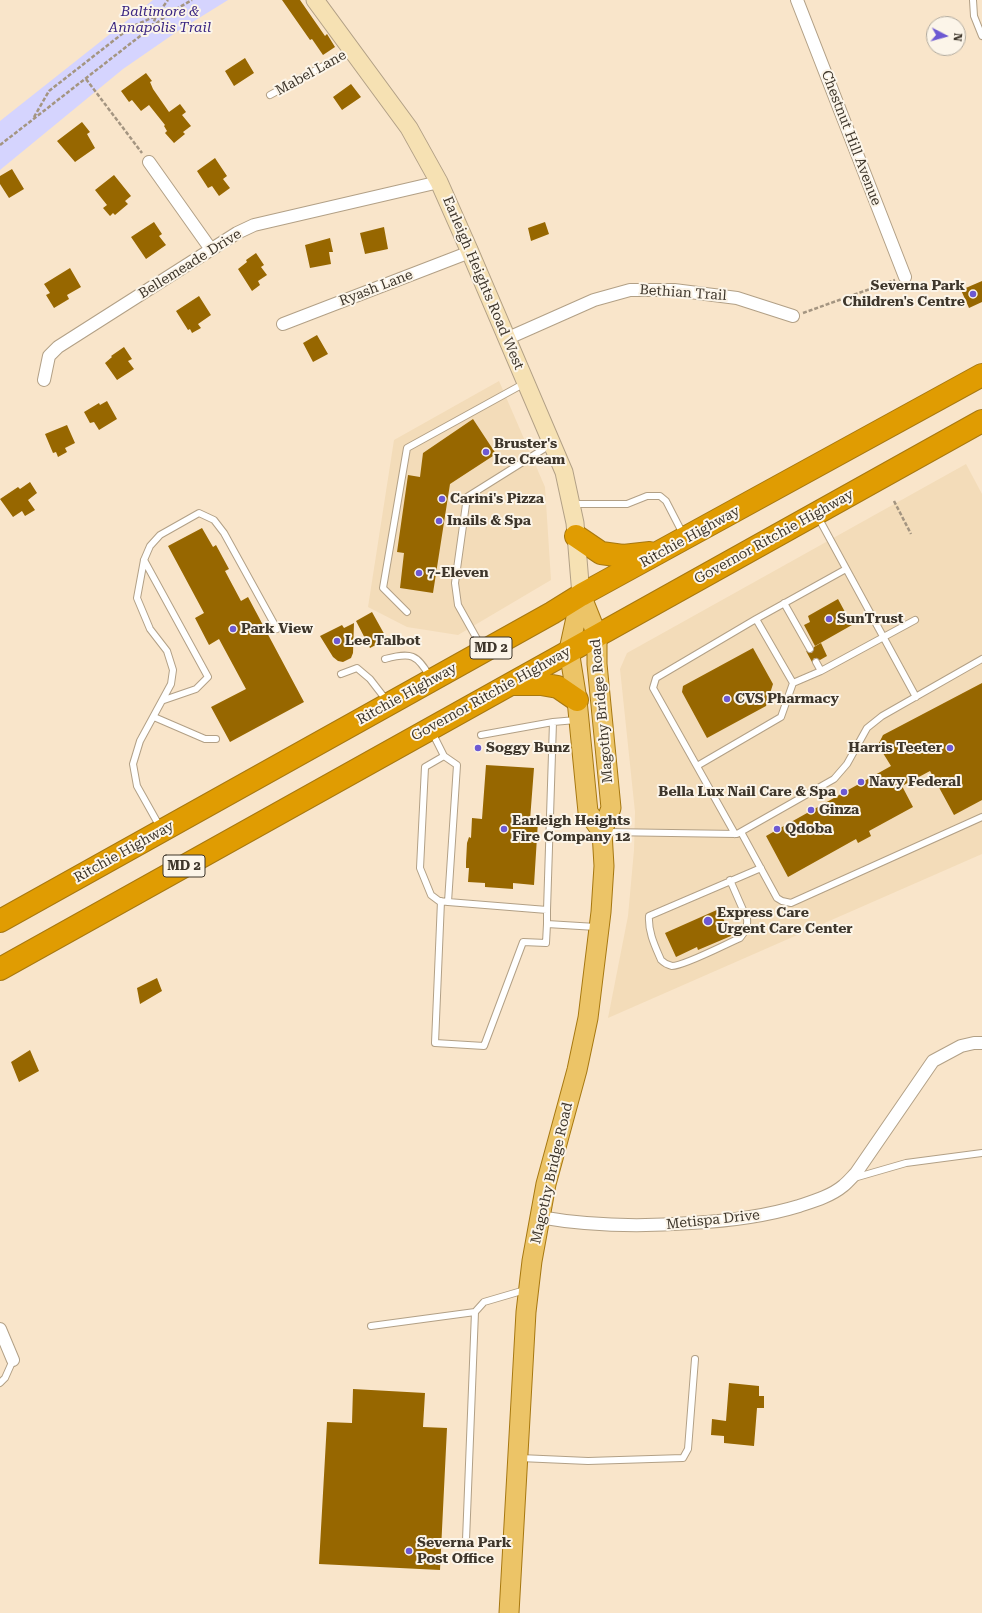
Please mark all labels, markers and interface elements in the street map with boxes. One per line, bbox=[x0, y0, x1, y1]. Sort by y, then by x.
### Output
park label: Baltimore & Annapolis Trail bbox=[109, 4, 211, 36]
north arrow bbox=[926, 16, 966, 56]
text: N bbox=[951, 32, 964, 42]
street label: Mabel Lane bbox=[273, 47, 349, 99]
street label: Chestnut Hill Avenue bbox=[817, 68, 885, 208]
street label: Earleigh Heights Road West bbox=[439, 194, 527, 372]
street label: Bellemeade Drive bbox=[136, 226, 244, 302]
street label: Ryash Lane bbox=[337, 266, 415, 310]
place label: Severna Park Children's Centre bbox=[843, 278, 965, 310]
street label: Bethian Trail bbox=[639, 282, 727, 304]
marker: Severna Park Children's Centre bbox=[968, 289, 978, 299]
place label: Bruster's Ice Cream bbox=[494, 436, 565, 468]
marker: Bruster's Ice Cream bbox=[481, 447, 491, 457]
street label: Governor Ritchie Highway bbox=[691, 486, 857, 588]
place label: Carini's Pizza bbox=[450, 491, 544, 507]
marker: Carini's Pizza bbox=[437, 494, 447, 504]
street label: Ritchie Highway bbox=[637, 503, 743, 571]
place label: Inails & Spa bbox=[447, 513, 531, 529]
marker: Inails & Spa bbox=[434, 516, 444, 526]
place label: 7-Eleven bbox=[427, 565, 489, 581]
marker: 7-Eleven bbox=[414, 568, 424, 578]
place label: SunTrust bbox=[837, 611, 903, 627]
marker: SunTrust bbox=[824, 614, 834, 624]
place label: Park View bbox=[241, 621, 313, 637]
marker: Park View bbox=[228, 624, 238, 634]
place label: Lee Talbot bbox=[345, 633, 420, 649]
marker: Lee Talbot bbox=[332, 636, 342, 646]
road number: MD 2 bbox=[470, 637, 512, 659]
street label: Magothy Bridge Road bbox=[587, 638, 617, 784]
street label: Governor Ritchie Highway bbox=[408, 643, 574, 745]
street label: Ritchie Highway bbox=[354, 660, 460, 728]
place label: CVS Pharmacy bbox=[735, 691, 839, 707]
marker: CVS Pharmacy bbox=[722, 694, 732, 704]
place label: Soggy Bunz bbox=[486, 740, 570, 756]
place label: Harris Teeter bbox=[848, 740, 942, 756]
marker: Soggy Bunz bbox=[473, 743, 483, 753]
marker: Harris Teeter bbox=[945, 743, 955, 753]
place label: Navy Federal bbox=[869, 774, 961, 790]
marker: Navy Federal bbox=[856, 777, 866, 787]
place label: Bella Lux Nail Care & Spa bbox=[658, 784, 836, 800]
marker: Bella Lux Nail Care & Spa bbox=[839, 787, 849, 797]
place label: Ginza bbox=[819, 802, 859, 818]
marker: Ginza bbox=[806, 805, 816, 815]
place label: Earleigh Heights Fire Company 12 bbox=[512, 813, 630, 846]
street label: Ritchie Highway bbox=[71, 818, 177, 886]
place label: Qdoba bbox=[785, 821, 832, 837]
marker: Earleigh Heights Fire Company 12 bbox=[499, 824, 509, 834]
marker: Qdoba bbox=[772, 824, 782, 834]
road number: MD 2 bbox=[163, 855, 205, 877]
place label: Express Care Urgent Care Center bbox=[717, 905, 853, 938]
marker: Express Care Urgent Care Center bbox=[702, 915, 714, 927]
street label: Magothy Bridge Road bbox=[528, 1101, 576, 1245]
street label: Metispa Drive bbox=[665, 1207, 761, 1233]
place label: Severna Park Post Office bbox=[417, 1535, 511, 1568]
marker: Severna Park Post Office bbox=[404, 1546, 414, 1556]

